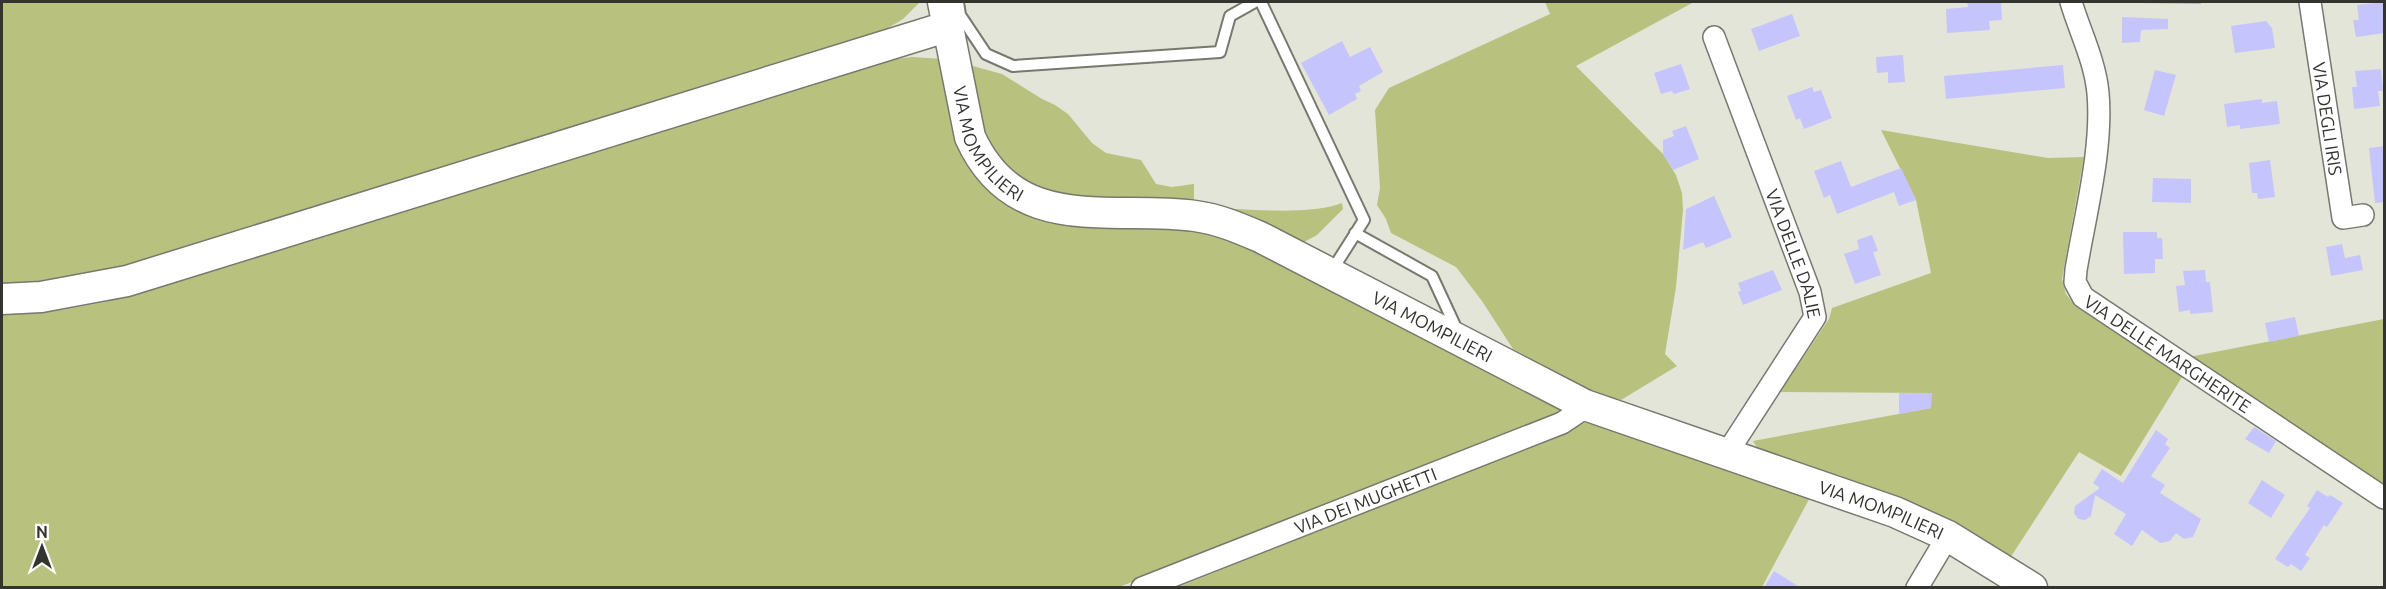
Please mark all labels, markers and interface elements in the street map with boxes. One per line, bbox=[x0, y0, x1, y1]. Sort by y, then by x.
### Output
street label: VIA DEGLI IRIS bbox=[2309, 61, 2346, 177]
street label: VIA MOMPILIERI bbox=[950, 84, 1027, 205]
street label: VIA DELLE DALIE bbox=[1762, 186, 1825, 320]
street label: VIA MOMPILIERI bbox=[1369, 287, 1496, 365]
street label: VIA DELLE MARGHERITE bbox=[2081, 291, 2255, 416]
street label: VIA DEI MUGHETTI bbox=[1291, 463, 1439, 537]
street label: VIA MOMPILIERI bbox=[1816, 477, 1947, 543]
north arrow bbox=[12, 517, 72, 577]
text: N bbox=[36, 523, 48, 541]

